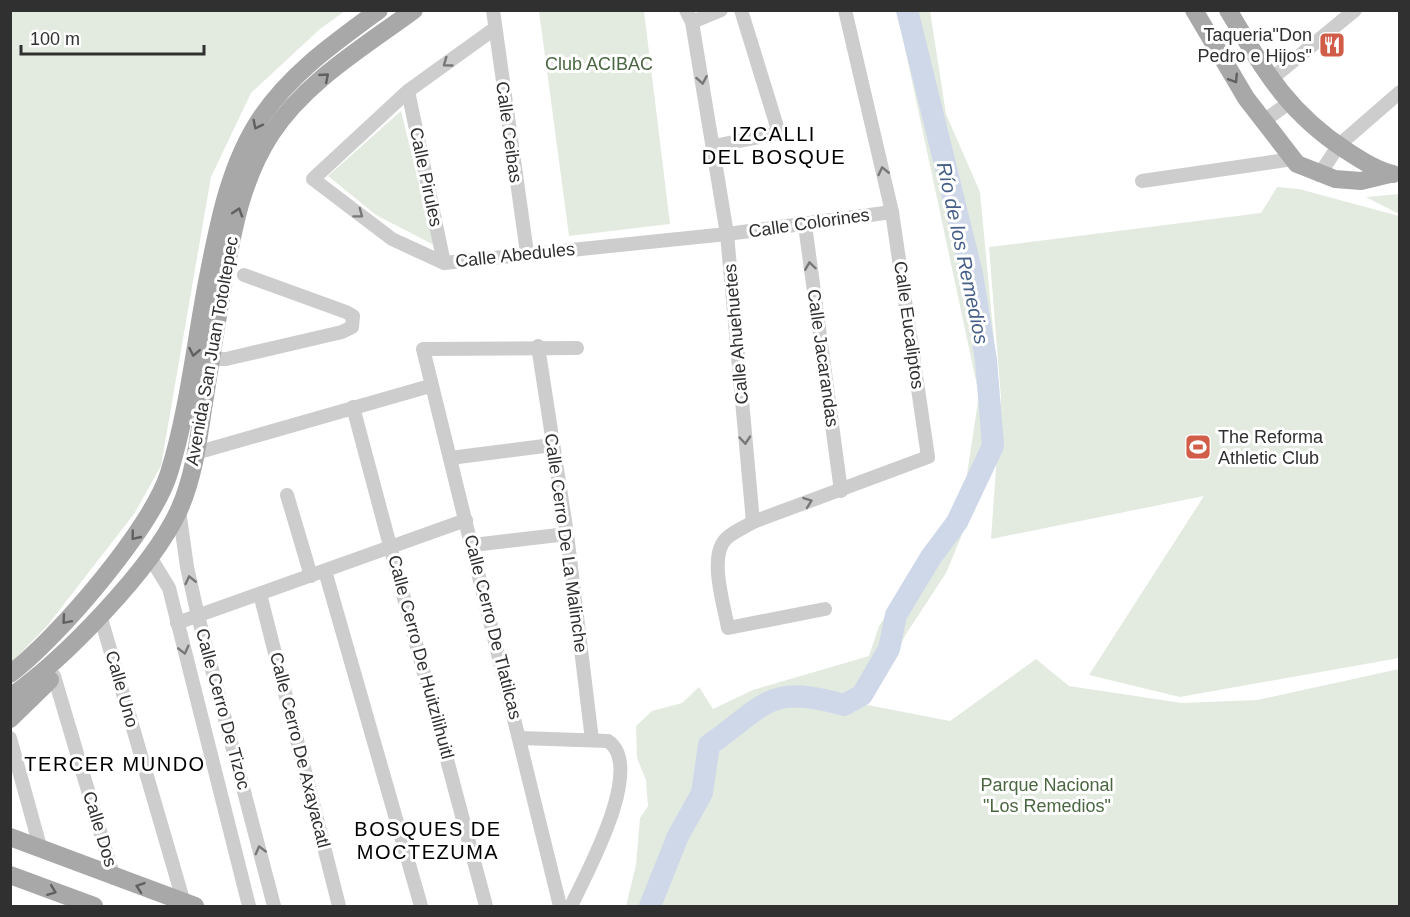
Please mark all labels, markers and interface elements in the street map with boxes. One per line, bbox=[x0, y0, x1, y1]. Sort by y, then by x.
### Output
scale bar bbox=[21, 18, 204, 56]
place label: Taqueria"Don Pedro e Hijos" bbox=[1198, 25, 1312, 66]
text: 100 m bbox=[30, 29, 80, 49]
restaurant icon: Taqueria"Don Pedro e Hijos" bbox=[1317, 30, 1347, 60]
park label: Club ACIBAC bbox=[545, 54, 653, 74]
one-way arrow bbox=[442, 56, 453, 67]
one-way arrow bbox=[318, 73, 329, 84]
one-way arrow bbox=[1226, 73, 1238, 83]
one-way arrow bbox=[696, 75, 708, 85]
street label: Calle Ceibas bbox=[492, 80, 526, 184]
one-way arrow bbox=[253, 119, 265, 130]
district label: IZCALLI DEL BOSQUE bbox=[702, 123, 846, 168]
street label: Calle Pirules bbox=[406, 126, 446, 228]
water label: Río de los Remedios bbox=[933, 160, 993, 346]
one-way arrow bbox=[877, 166, 890, 176]
street label: Calle Colorines bbox=[747, 205, 871, 241]
one-way arrow bbox=[231, 207, 243, 218]
one-way arrow bbox=[353, 207, 364, 218]
street label: Avenida San Juan Totoltepec bbox=[182, 235, 242, 467]
street label: Calle Abedules bbox=[454, 239, 576, 271]
street label: Calle Eucaliptos bbox=[890, 260, 928, 390]
one-way arrow bbox=[805, 262, 817, 271]
street label: Calle Ahuehuetes bbox=[720, 263, 752, 405]
street label: Calle Jacarandas bbox=[803, 288, 843, 428]
one-way arrow bbox=[188, 347, 201, 357]
place label: The Reforma Athletic Club bbox=[1218, 427, 1324, 468]
street label: Calle Cerro De La Malinche bbox=[541, 432, 591, 654]
sports icon: The Reforma Athletic Club bbox=[1183, 432, 1213, 462]
one-way arrow bbox=[738, 436, 751, 445]
one-way arrow bbox=[802, 497, 813, 510]
one-way arrow bbox=[131, 529, 142, 540]
street label: Calle Cerro De Tlatilcas bbox=[460, 533, 526, 721]
street label: Calle Cerro De Huitzilihuitl bbox=[384, 553, 458, 761]
one-way arrow bbox=[184, 575, 197, 585]
one-way arrow bbox=[62, 613, 73, 623]
street label: Calle Cerro De Tizoc bbox=[192, 626, 254, 792]
one-way arrow bbox=[177, 645, 190, 655]
street label: Calle Uno bbox=[101, 648, 143, 730]
street label: Calle Cerro De Axayacatl bbox=[266, 650, 334, 850]
district label: TERCER MUNDO bbox=[24, 753, 206, 775]
park label: Parque Nacional "Los Remedios" bbox=[980, 775, 1114, 816]
street label: Calle Dos bbox=[79, 789, 121, 869]
district label: BOSQUES DE MOCTEZUMA bbox=[354, 818, 502, 863]
one-way arrow bbox=[255, 845, 267, 856]
one-way arrow bbox=[135, 882, 146, 894]
one-way arrow bbox=[46, 884, 57, 896]

